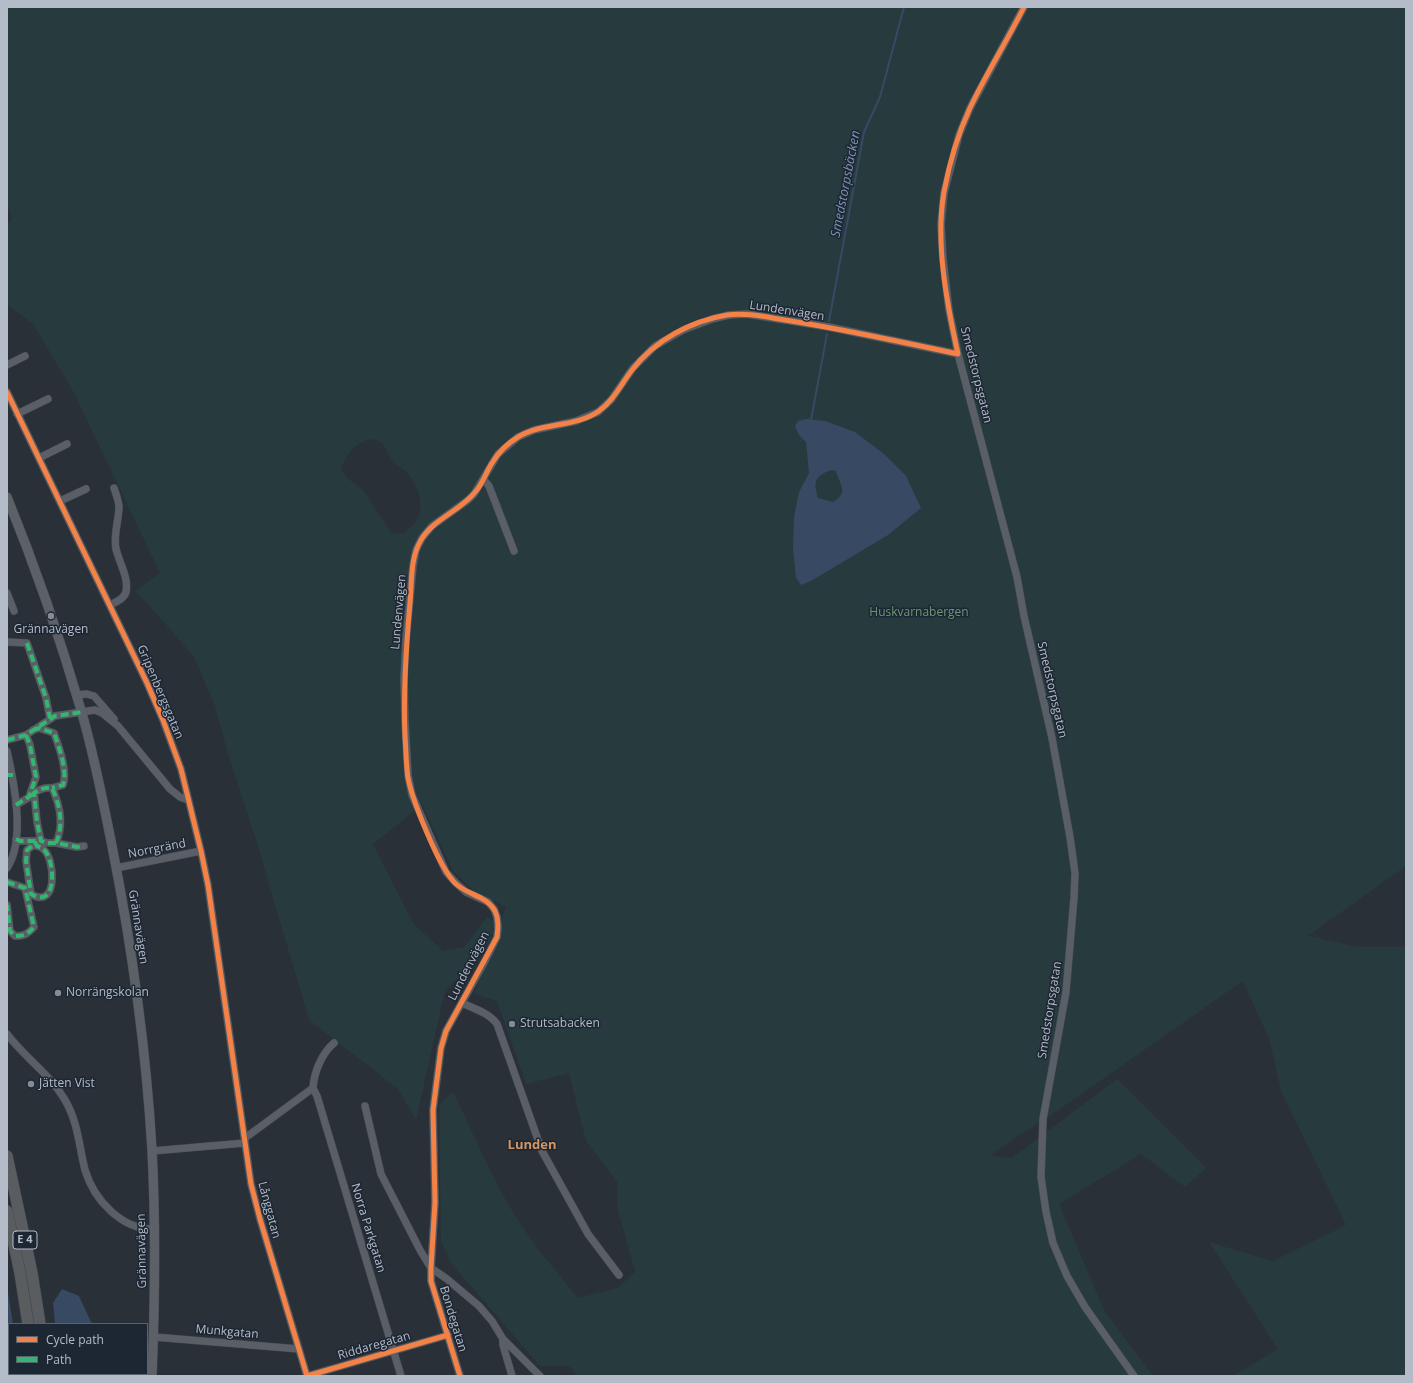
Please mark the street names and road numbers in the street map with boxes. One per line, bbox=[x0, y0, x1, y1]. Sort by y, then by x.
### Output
street label: Lundenvägen bbox=[748, 298, 826, 324]
street label: Smedstorpsgatan bbox=[957, 326, 995, 424]
street label: Lundenvägen bbox=[389, 574, 409, 650]
street label: Smedstorpsgatan bbox=[1034, 640, 1070, 740]
street label: Gripenbergsgatan bbox=[134, 643, 186, 741]
street label: Norrgränd bbox=[127, 836, 187, 862]
street label: Grännavägen bbox=[125, 889, 151, 965]
street label: Lundenvägen bbox=[445, 929, 493, 1003]
street label: Smedstorpsgatan bbox=[1035, 960, 1065, 1060]
street label: Långgatan bbox=[255, 1180, 283, 1240]
street label: Norra Parkgatan bbox=[348, 1182, 388, 1274]
street label: Grännavägen bbox=[134, 1213, 150, 1289]
road number: E 4 bbox=[13, 1231, 37, 1249]
street label: Bondegatan bbox=[436, 1284, 470, 1354]
street label: Munkgatan bbox=[195, 1322, 259, 1342]
street label: Riddaregatan bbox=[336, 1329, 412, 1363]

